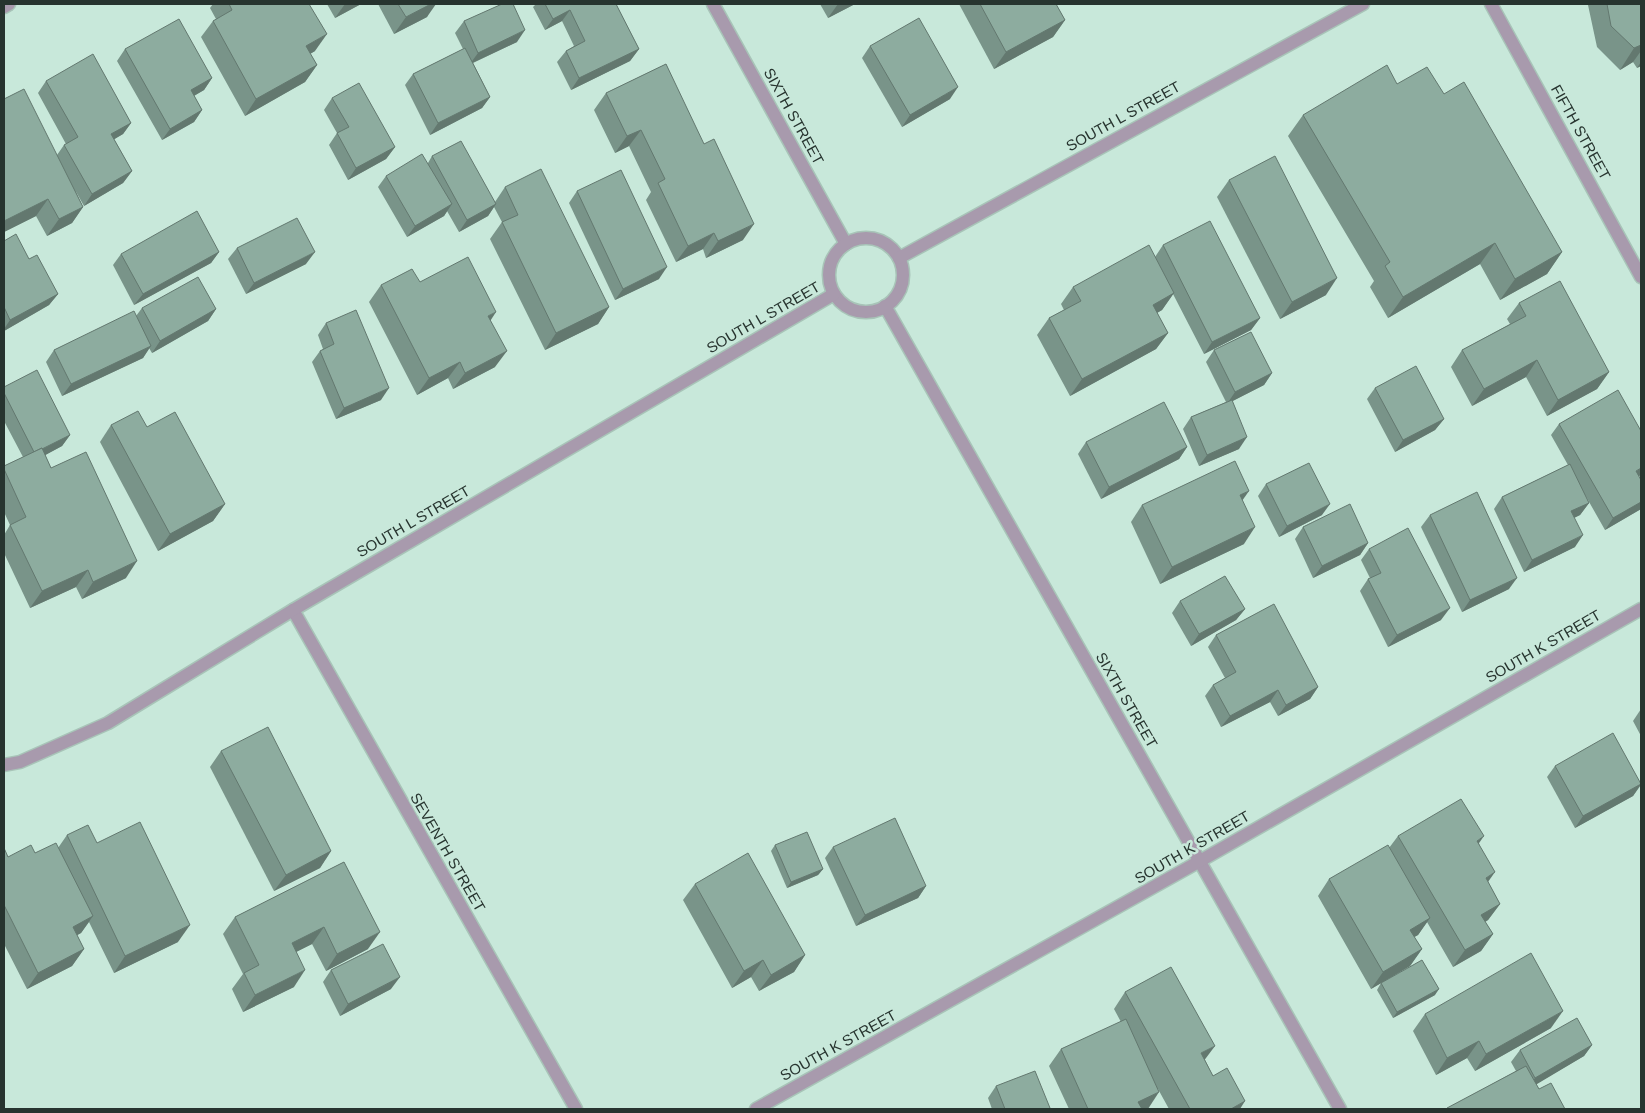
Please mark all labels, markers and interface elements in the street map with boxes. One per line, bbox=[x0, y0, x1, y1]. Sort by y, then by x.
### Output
street label: SIXTH STREET bbox=[761, 65, 827, 167]
street label: SOUTH L STREET bbox=[1063, 78, 1183, 154]
street label: FIFTH STREET bbox=[1548, 82, 1614, 182]
street label: SOUTH L STREET bbox=[703, 278, 823, 356]
street label: SOUTH L STREET bbox=[353, 482, 473, 560]
street label: SOUTH K STREET bbox=[1482, 606, 1604, 686]
street label: SIXTH STREET bbox=[1093, 649, 1161, 751]
street label: SEVENTH STREET bbox=[407, 790, 489, 914]
street label: SOUTH K STREET bbox=[1131, 807, 1253, 887]
street label: SOUTH K STREET bbox=[777, 1006, 899, 1084]

